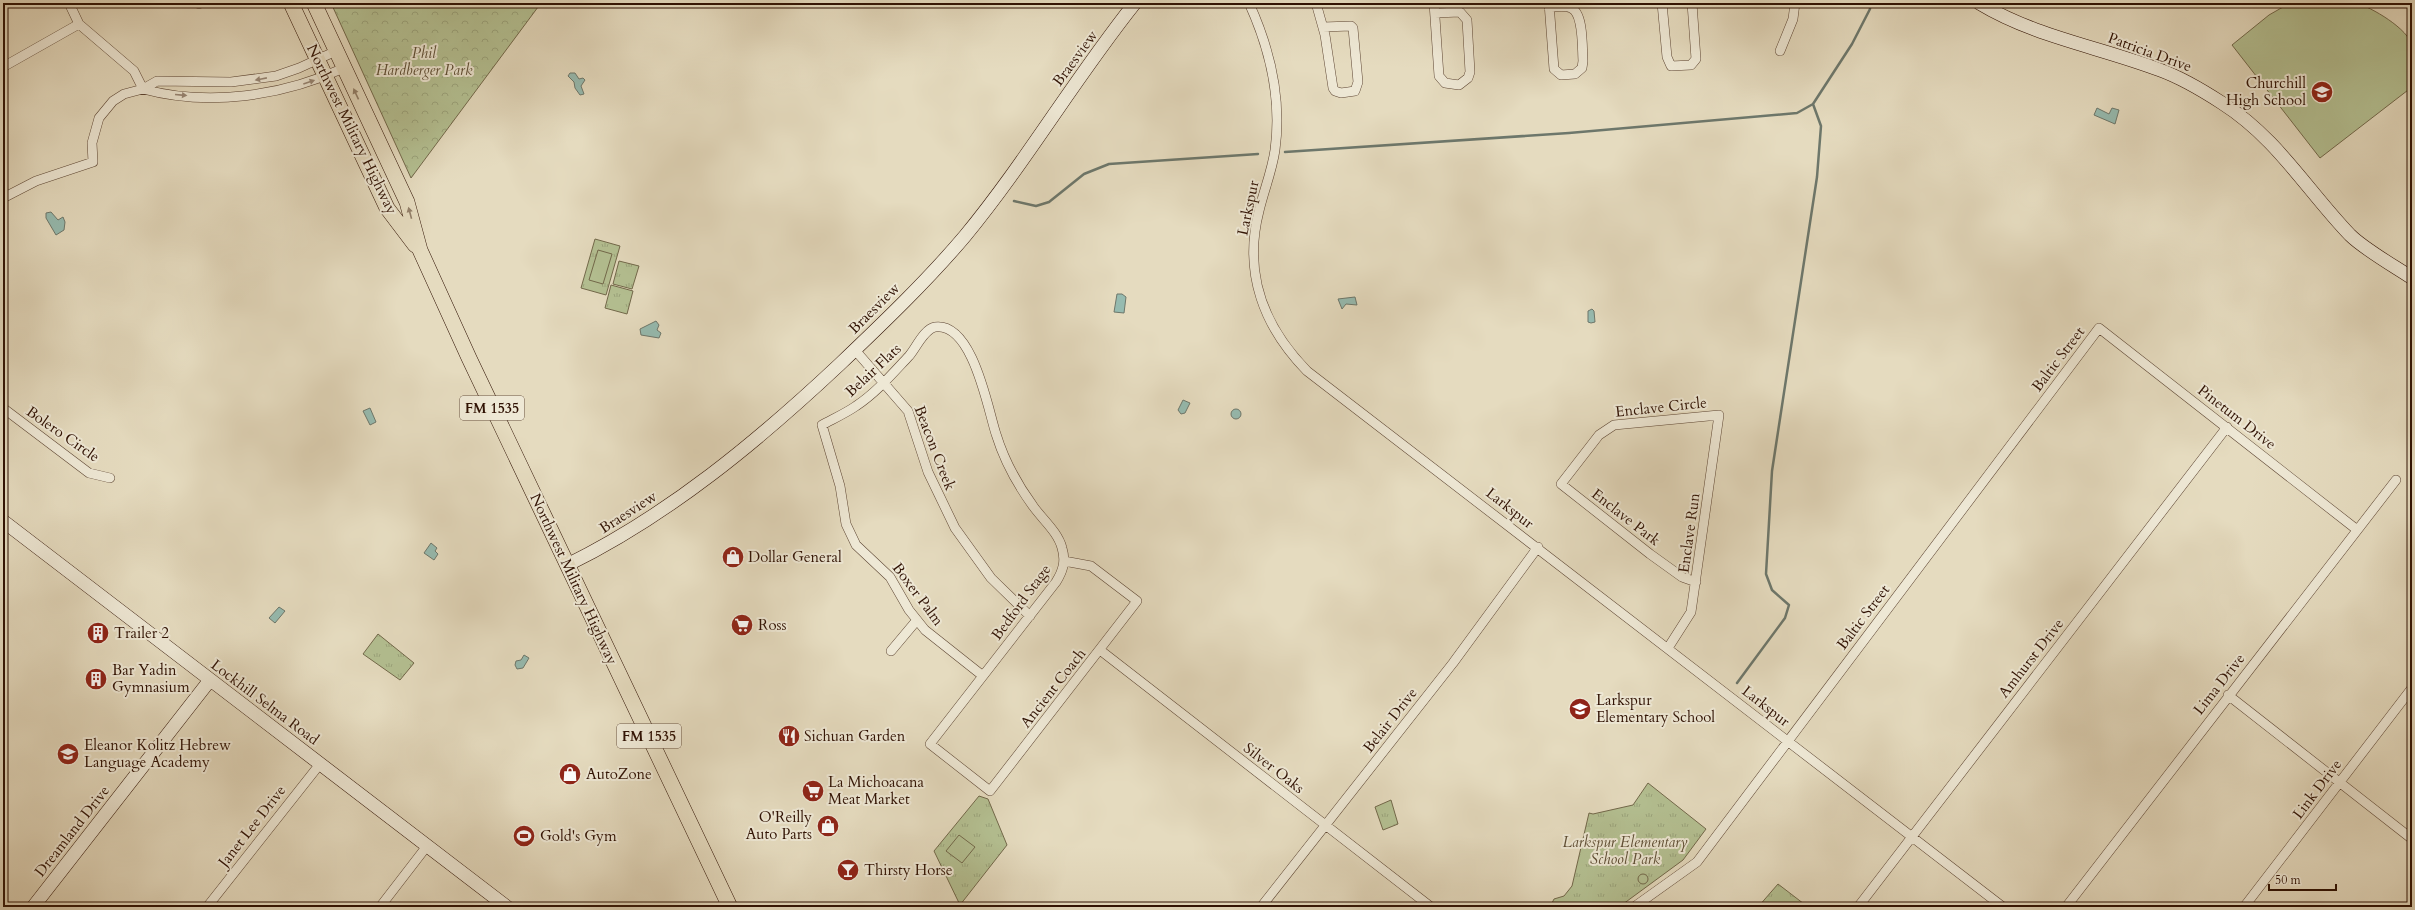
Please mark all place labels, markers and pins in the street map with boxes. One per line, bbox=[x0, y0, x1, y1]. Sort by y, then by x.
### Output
place label: Churchill High School bbox=[2226, 73, 2306, 110]
school or university icon: Churchill High School bbox=[2309, 79, 2335, 105]
shop icon: Dollar General bbox=[720, 544, 746, 570]
place label: Dollar General bbox=[748, 547, 842, 567]
supermarket icon: Ross bbox=[729, 612, 755, 638]
place label: Ross bbox=[758, 615, 787, 635]
building icon: Trailer 2 bbox=[85, 620, 111, 646]
place label: Trailer 2 bbox=[114, 623, 169, 643]
place label: Bar Yadin Gymnasium bbox=[112, 660, 190, 697]
building icon: Bar Yadin Gymnasium bbox=[83, 666, 109, 692]
place label: Larkspur Elementary School bbox=[1596, 690, 1715, 727]
school or university icon: Larkspur Elementary School bbox=[1567, 696, 1593, 722]
restaurant icon: Sichuan Garden bbox=[776, 723, 802, 749]
place label: Sichuan Garden bbox=[804, 726, 906, 746]
place label: Eleanor Kolitz Hebrew Language Academy bbox=[84, 735, 231, 772]
school or university icon: Eleanor Kolitz Hebrew Language Academy bbox=[55, 741, 81, 767]
shop icon: AutoZone bbox=[557, 761, 583, 787]
place label: AutoZone bbox=[586, 764, 652, 784]
place label: La Michoacana Meat Market bbox=[828, 772, 924, 809]
supermarket icon: La Michoacana Meat Market bbox=[800, 778, 826, 804]
place label: O'Reilly Auto Parts bbox=[746, 807, 812, 844]
shop icon: O'Reilly Auto Parts bbox=[815, 813, 841, 839]
sports icon: Gold's Gym bbox=[511, 823, 537, 849]
place label: Gold's Gym bbox=[540, 826, 617, 846]
bar icon: Thirsty Horse bbox=[835, 857, 861, 883]
place label: Thirsty Horse bbox=[864, 860, 953, 880]

